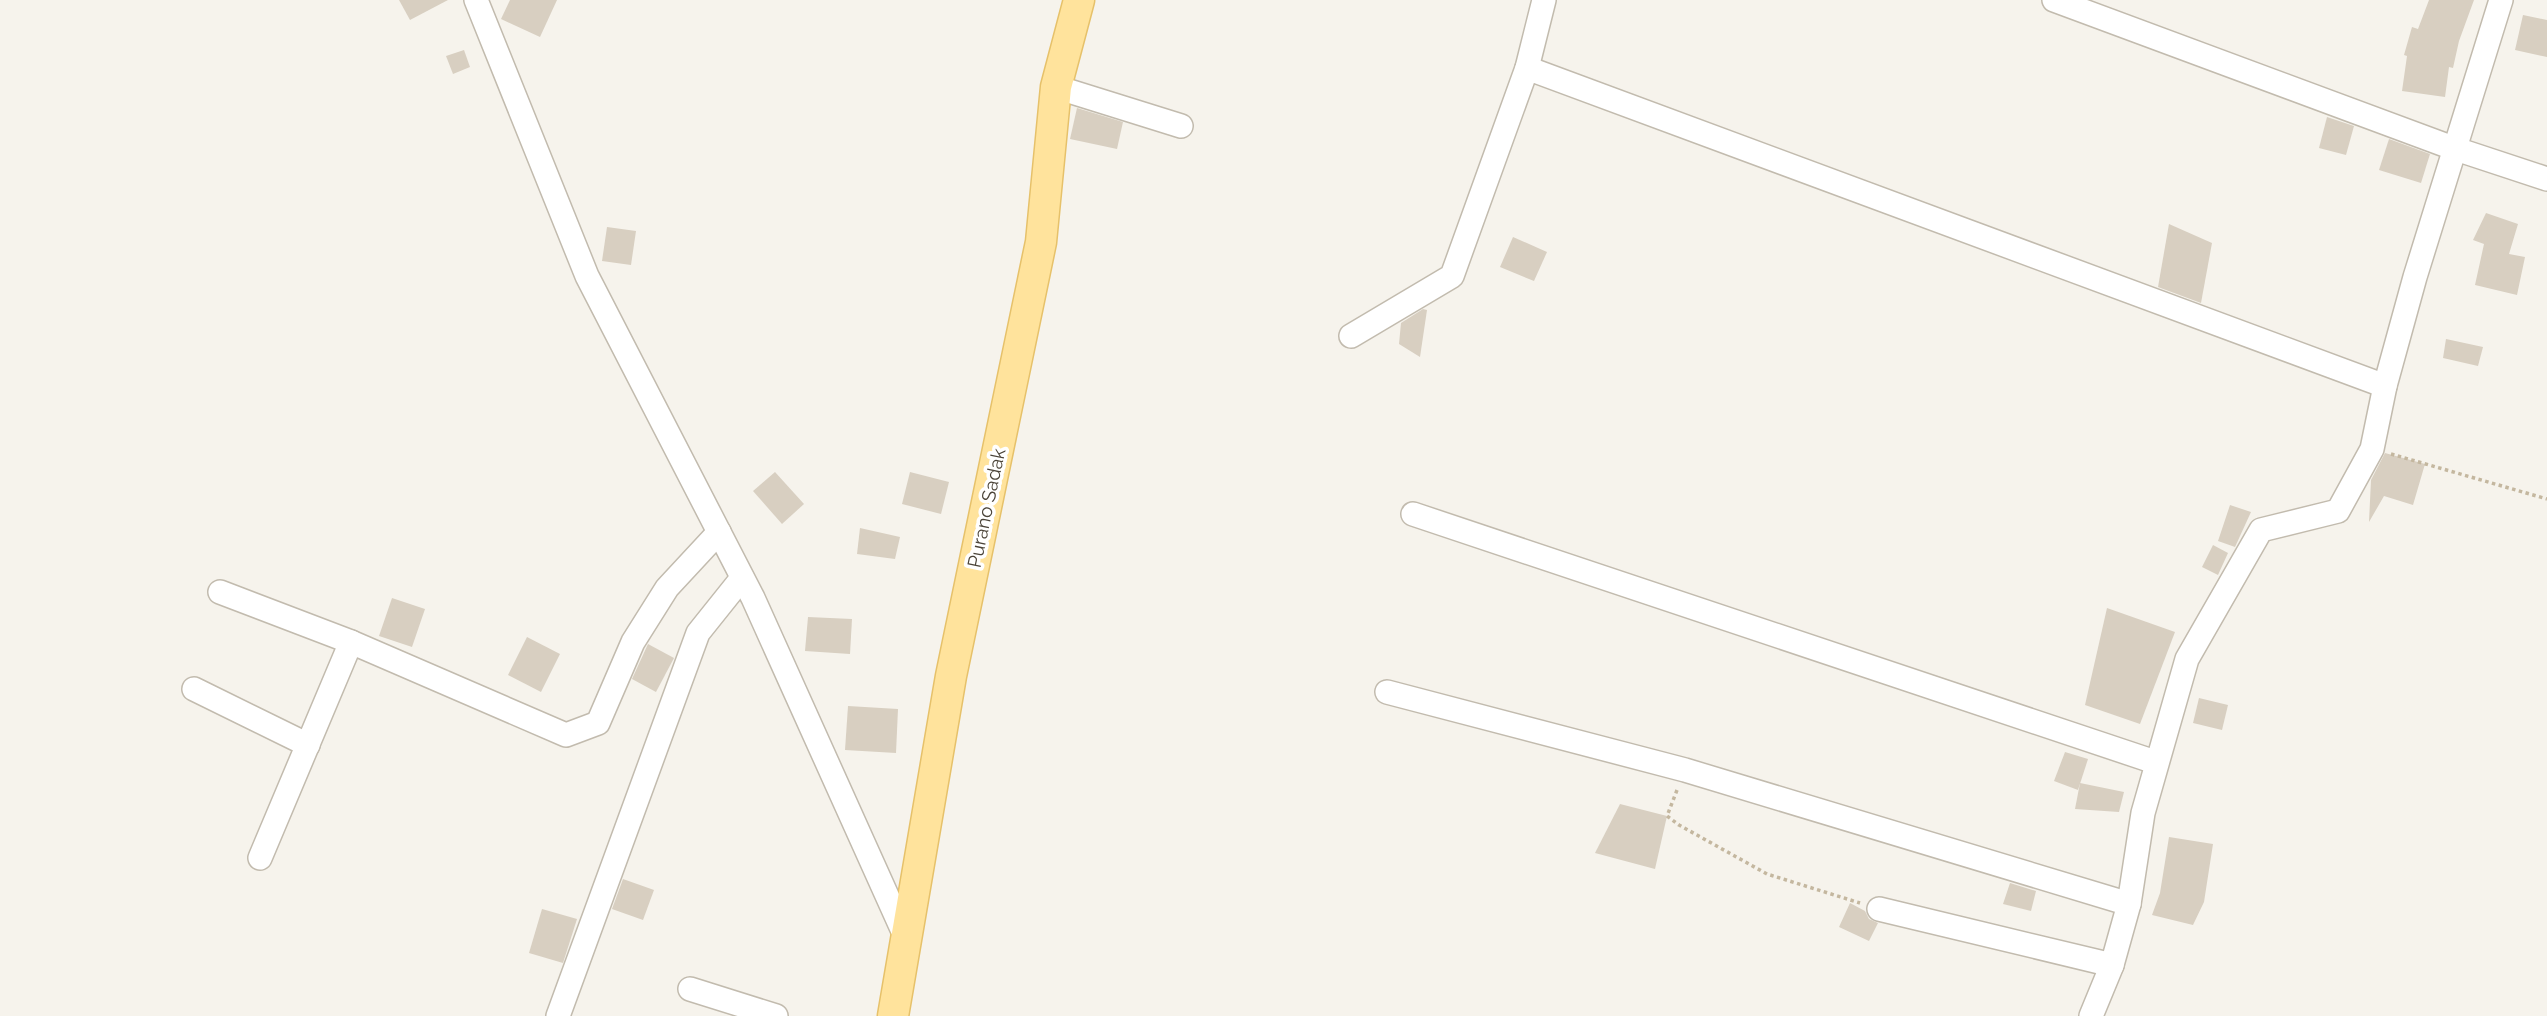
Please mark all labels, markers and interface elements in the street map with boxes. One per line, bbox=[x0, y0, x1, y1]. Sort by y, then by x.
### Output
street label: Purano Sadak bbox=[963, 446, 1009, 570]

